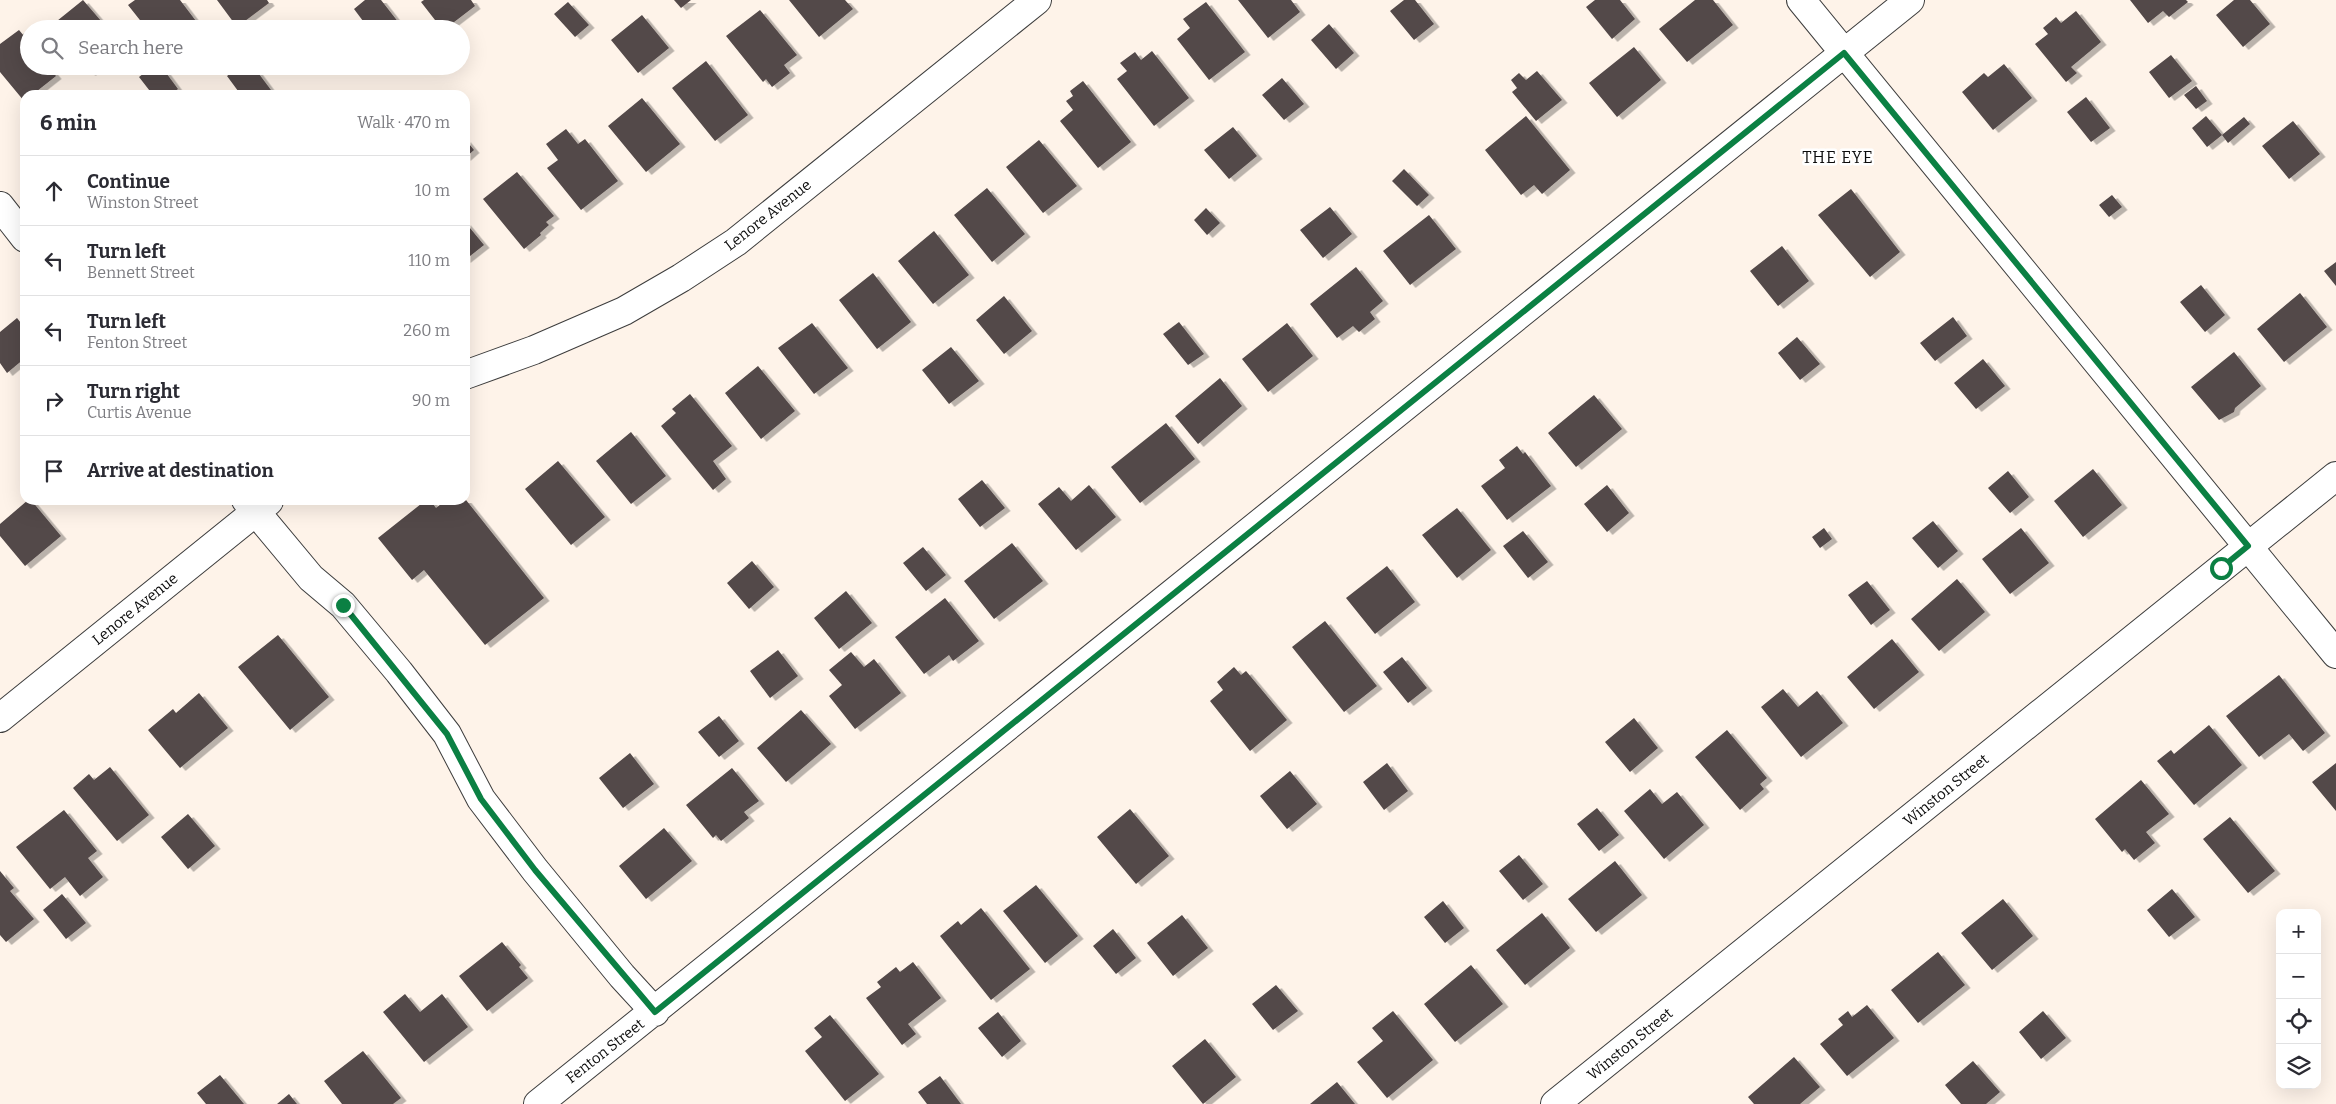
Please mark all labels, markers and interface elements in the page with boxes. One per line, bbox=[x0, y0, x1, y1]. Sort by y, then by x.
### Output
search box bbox=[20, 20, 470, 75]
icon: search bbox=[38, 34, 66, 62]
text: Search here bbox=[78, 36, 183, 59]
text: 6 min bbox=[40, 110, 96, 136]
text: Walk · 470 m bbox=[357, 113, 450, 132]
district label: THE EYE bbox=[1802, 148, 1874, 167]
text: Continue bbox=[87, 170, 170, 193]
street label: Lenore Avenue bbox=[721, 176, 815, 254]
icon: ahead bbox=[40, 177, 68, 205]
text: 10 m bbox=[415, 181, 450, 200]
text: Winston Street bbox=[87, 193, 199, 212]
text: Turn left bbox=[87, 240, 166, 263]
icon: left bbox=[40, 247, 68, 275]
text: 110 m bbox=[408, 251, 450, 270]
text: Bennett Street bbox=[87, 263, 195, 282]
text: Turn left bbox=[87, 310, 166, 333]
icon: left bbox=[40, 317, 68, 345]
text: 260 m bbox=[403, 321, 450, 340]
text: Fenton Street bbox=[87, 333, 187, 352]
text: Turn right bbox=[87, 380, 180, 403]
icon: right bbox=[40, 387, 68, 415]
text: 90 m bbox=[412, 391, 450, 410]
text: Curtis Avenue bbox=[87, 403, 192, 422]
icon: arrive bbox=[40, 457, 68, 485]
text: Arrive at destination bbox=[87, 459, 274, 482]
route start bbox=[2210, 557, 2233, 580]
street label: Lenore Avenue bbox=[89, 569, 181, 649]
route end bbox=[332, 594, 355, 617]
street label: Winston Street bbox=[1900, 750, 1993, 830]
map controls bbox=[2276, 909, 2321, 1089]
button: + bbox=[2276, 909, 2321, 954]
button: − bbox=[2276, 954, 2321, 999]
button: locate bbox=[2276, 999, 2321, 1044]
street label: Winston Street bbox=[1584, 1004, 1677, 1084]
street label: Fenton Street bbox=[562, 1015, 648, 1087]
button: layers bbox=[2276, 1044, 2321, 1089]

